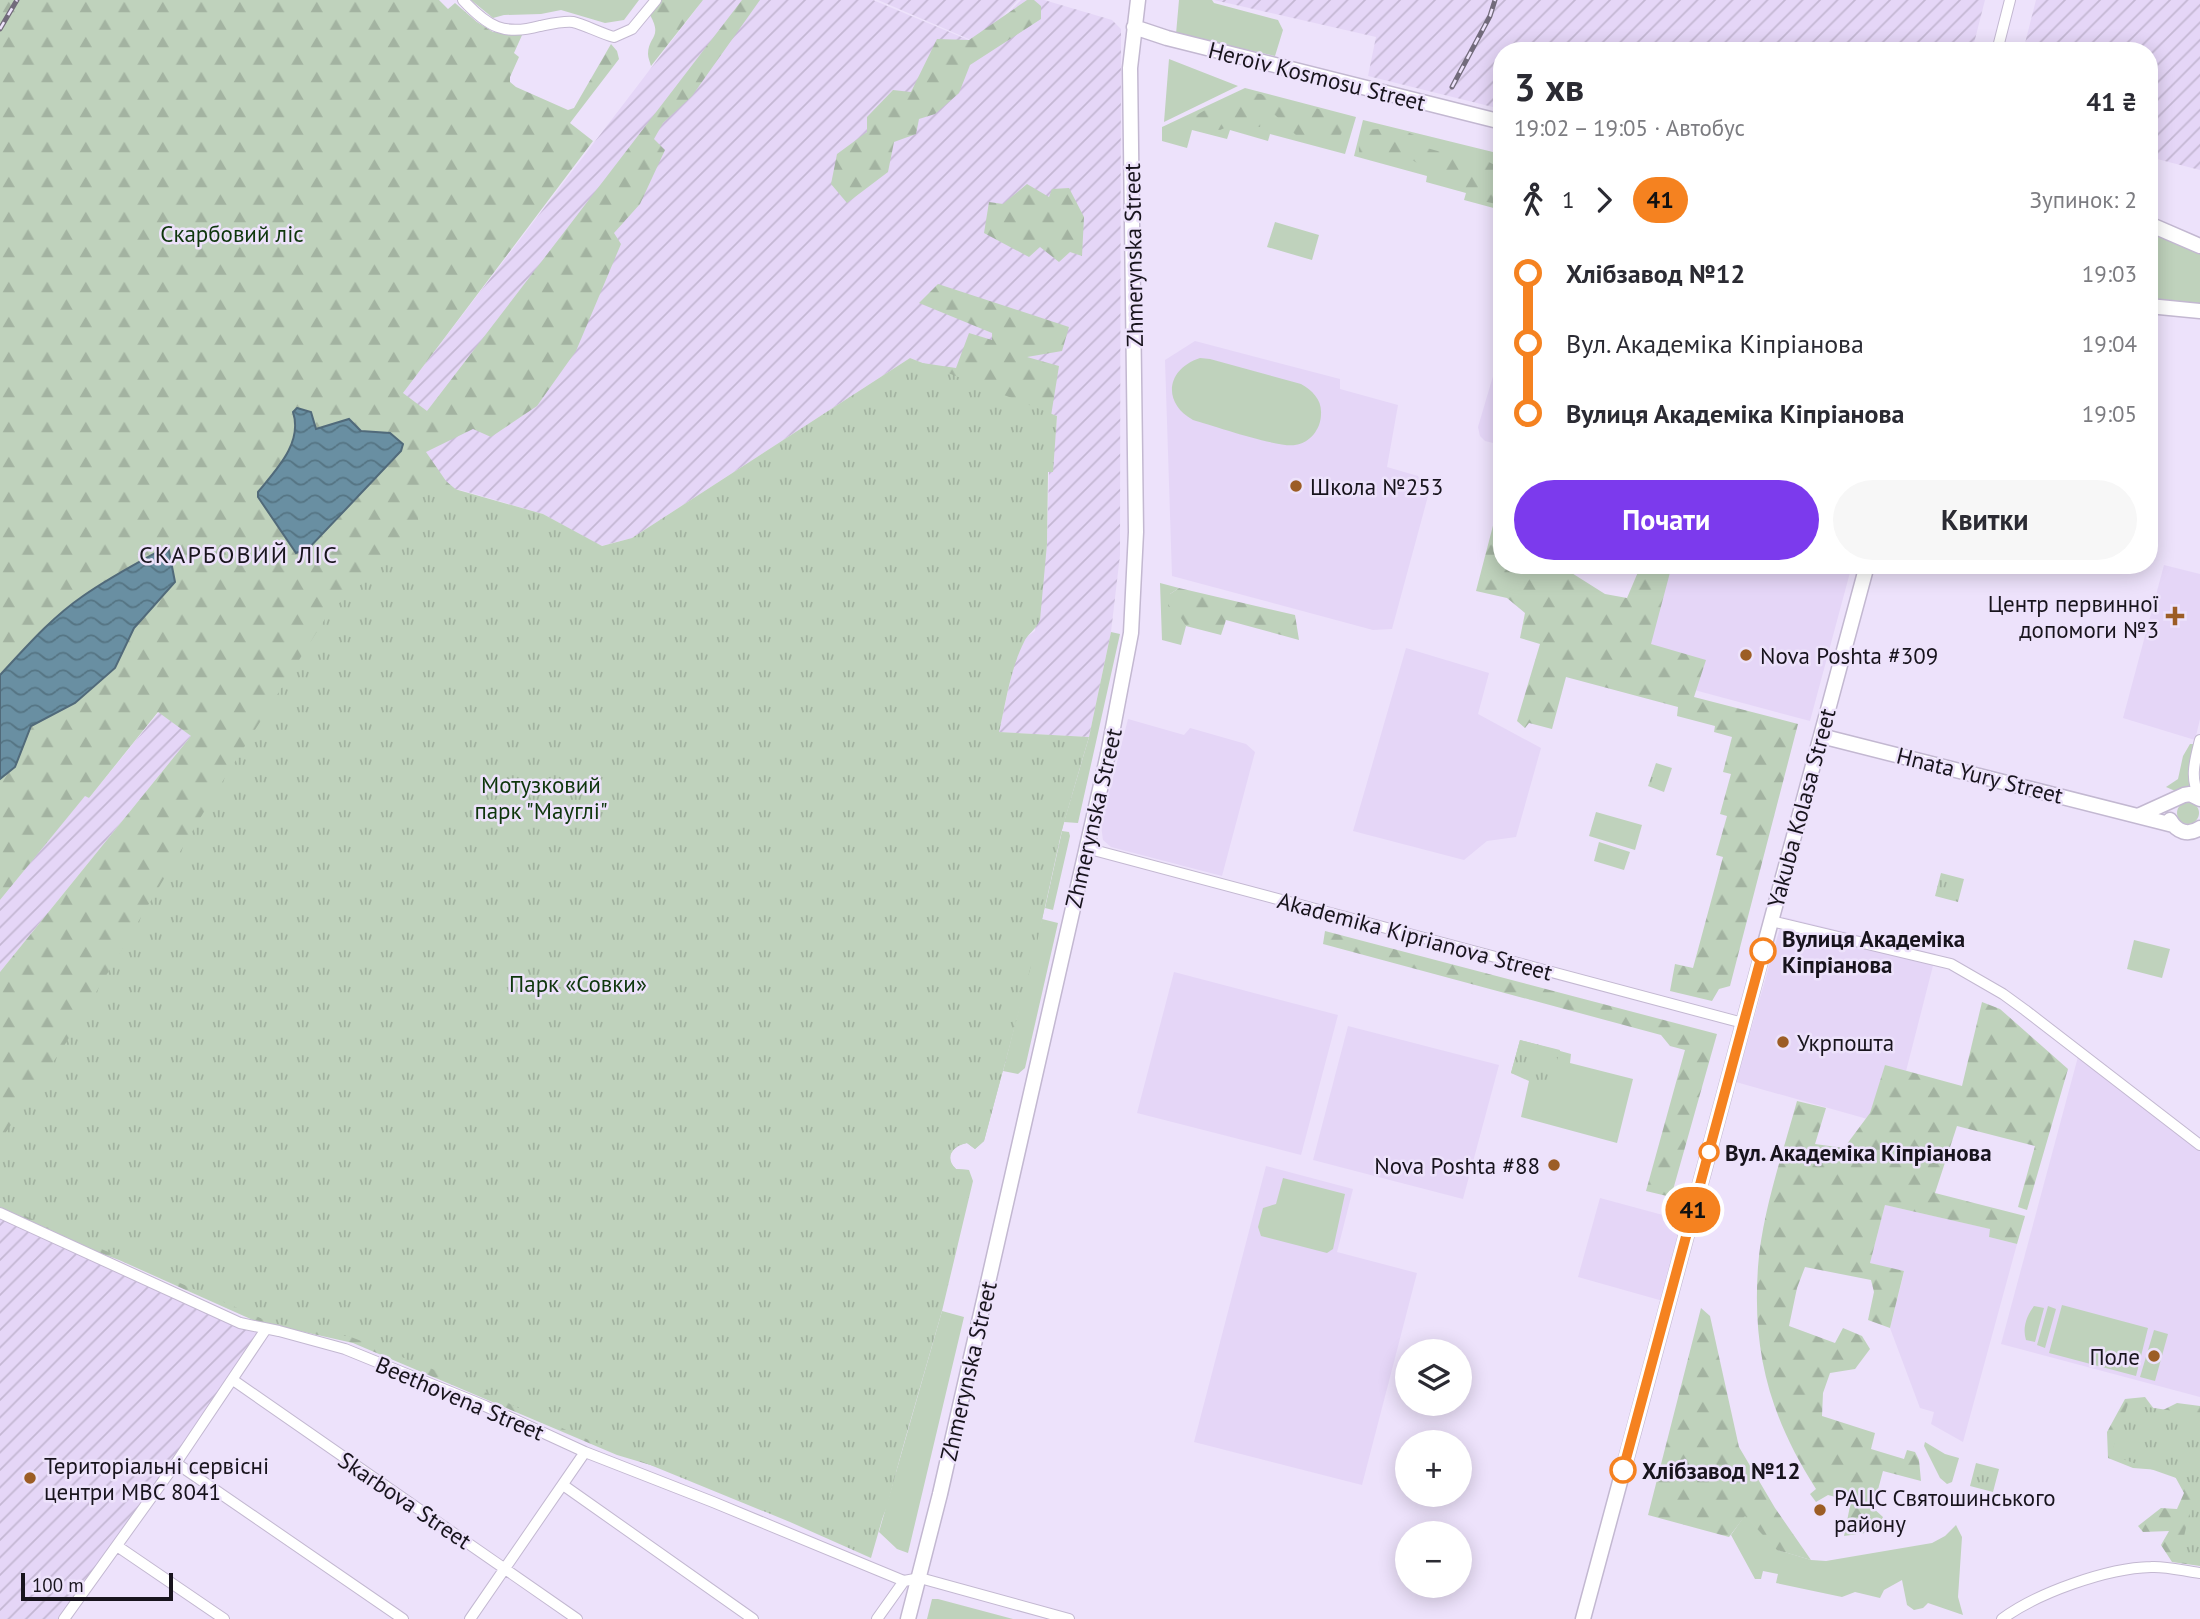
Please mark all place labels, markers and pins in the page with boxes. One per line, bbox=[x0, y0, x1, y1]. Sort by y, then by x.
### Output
place label: Школа №253 bbox=[1310, 472, 1443, 501]
marker: Школа №253 bbox=[1288, 478, 1304, 494]
place label: Центр первинної допомоги №3 bbox=[1988, 589, 2159, 644]
marker: Центр первинної допомоги №3 bbox=[2165, 606, 2185, 626]
place label: Nova Poshta #309 bbox=[1760, 641, 1938, 670]
marker: Nova Poshta #309 bbox=[1738, 647, 1754, 663]
place label: Вулиця Академіка Кіпріанова bbox=[1782, 924, 1965, 979]
marker: Вулиця Академіка Кіпріанова bbox=[1750, 938, 1776, 964]
place label: Укрпошта bbox=[1797, 1028, 1894, 1057]
marker: Укрпошта bbox=[1775, 1034, 1791, 1050]
place label: Вул. Академіка Кіпріанова bbox=[1725, 1138, 1992, 1167]
marker: Вул. Академіка Кіпріанова bbox=[1699, 1142, 1719, 1162]
place label: Nova Poshta #88 bbox=[1374, 1151, 1540, 1180]
marker: Nova Poshta #88 bbox=[1546, 1157, 1562, 1173]
place label: Поле bbox=[2089, 1342, 2140, 1371]
marker: Поле bbox=[2146, 1348, 2162, 1364]
place label: Територіальні сервісні центри МВС 8041 bbox=[44, 1451, 269, 1506]
place label: Хлібзавод №12 bbox=[1642, 1456, 1801, 1485]
marker: Хлібзавод №12 bbox=[1610, 1457, 1636, 1483]
marker: Територіальні сервісні центри МВС 8041 bbox=[22, 1470, 38, 1486]
place label: РАЦС Святошинського району bbox=[1834, 1483, 2056, 1538]
marker: РАЦС Святошинського району bbox=[1812, 1502, 1828, 1518]

